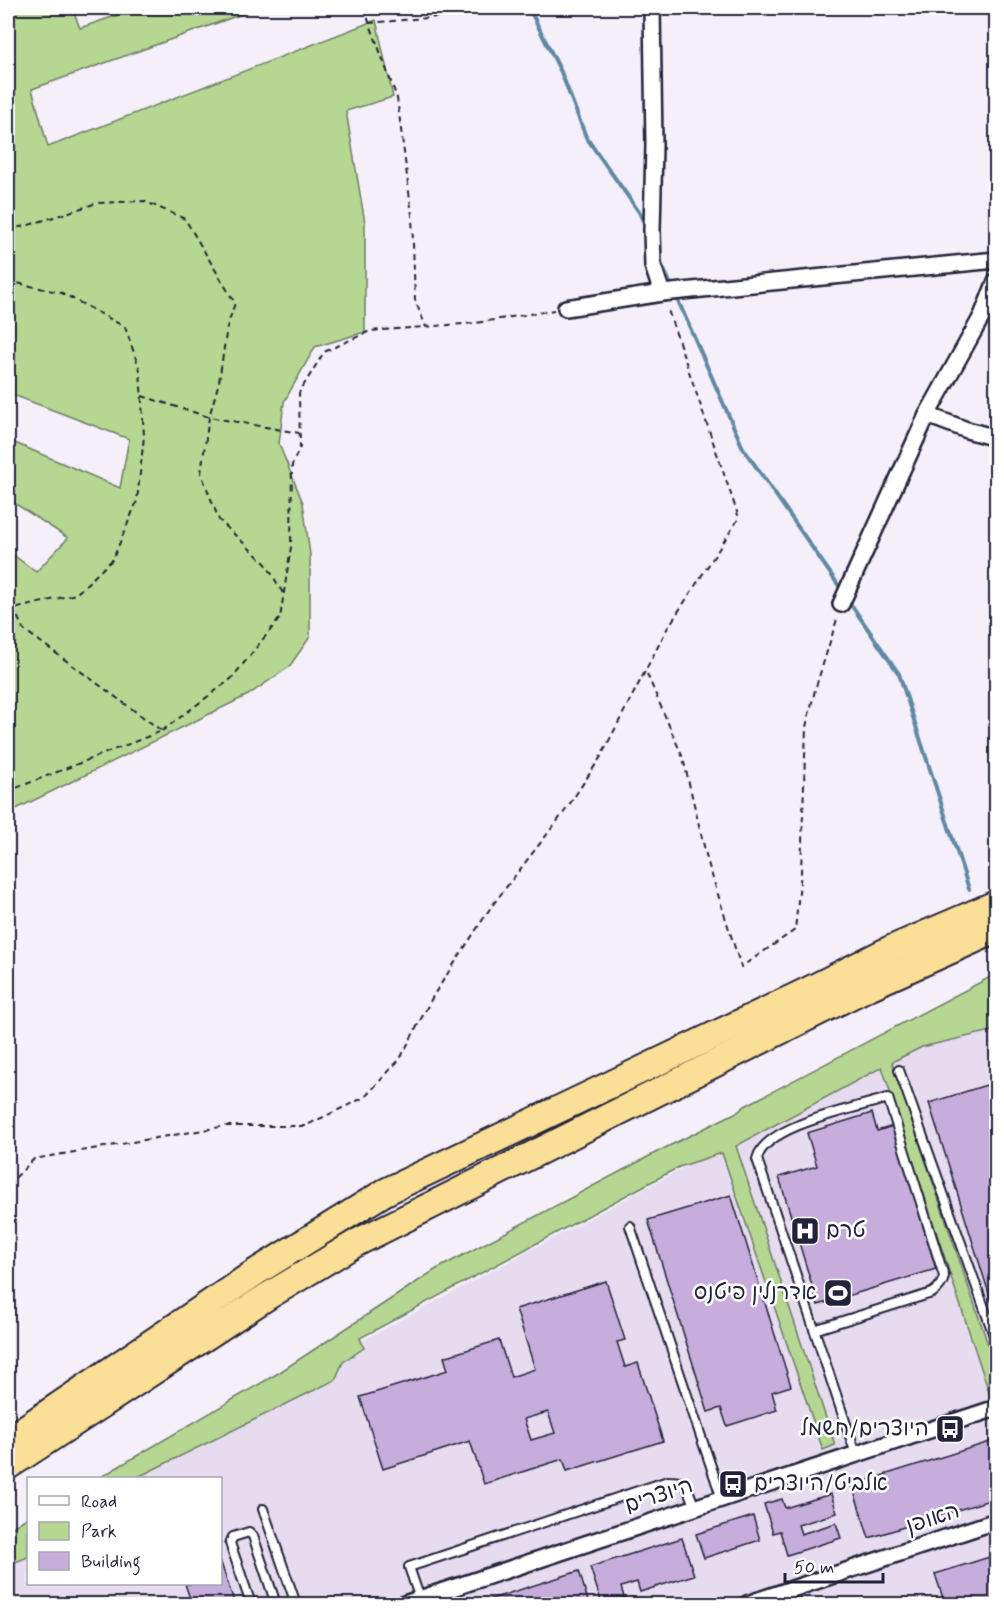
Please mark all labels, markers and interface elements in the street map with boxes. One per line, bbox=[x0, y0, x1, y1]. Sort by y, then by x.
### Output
hospital icon: טרם bbox=[789, 1215, 821, 1247]
place label: טרם bbox=[826, 1217, 866, 1245]
sports icon: אדרנלין פיטנס bbox=[822, 1277, 854, 1309]
place label: אדרנלין פיטנס bbox=[694, 1279, 817, 1307]
bus stop icon: היוצרים/חשמל bbox=[934, 1413, 966, 1445]
place label: היוצרים/חשמל bbox=[800, 1415, 929, 1443]
bus stop icon: אלביט/היוצרים bbox=[717, 1468, 749, 1500]
place label: אלביט/היוצרים bbox=[754, 1470, 888, 1498]
street label: היוצרים bbox=[621, 1472, 697, 1520]
legend bbox=[27, 1477, 222, 1585]
text: Road bbox=[81, 1490, 117, 1514]
street label: האופן bbox=[903, 1497, 963, 1541]
text: Park bbox=[81, 1520, 117, 1544]
scale bar bbox=[785, 1546, 882, 1584]
text: Building bbox=[81, 1550, 141, 1576]
text: 50 m bbox=[794, 1556, 834, 1580]

